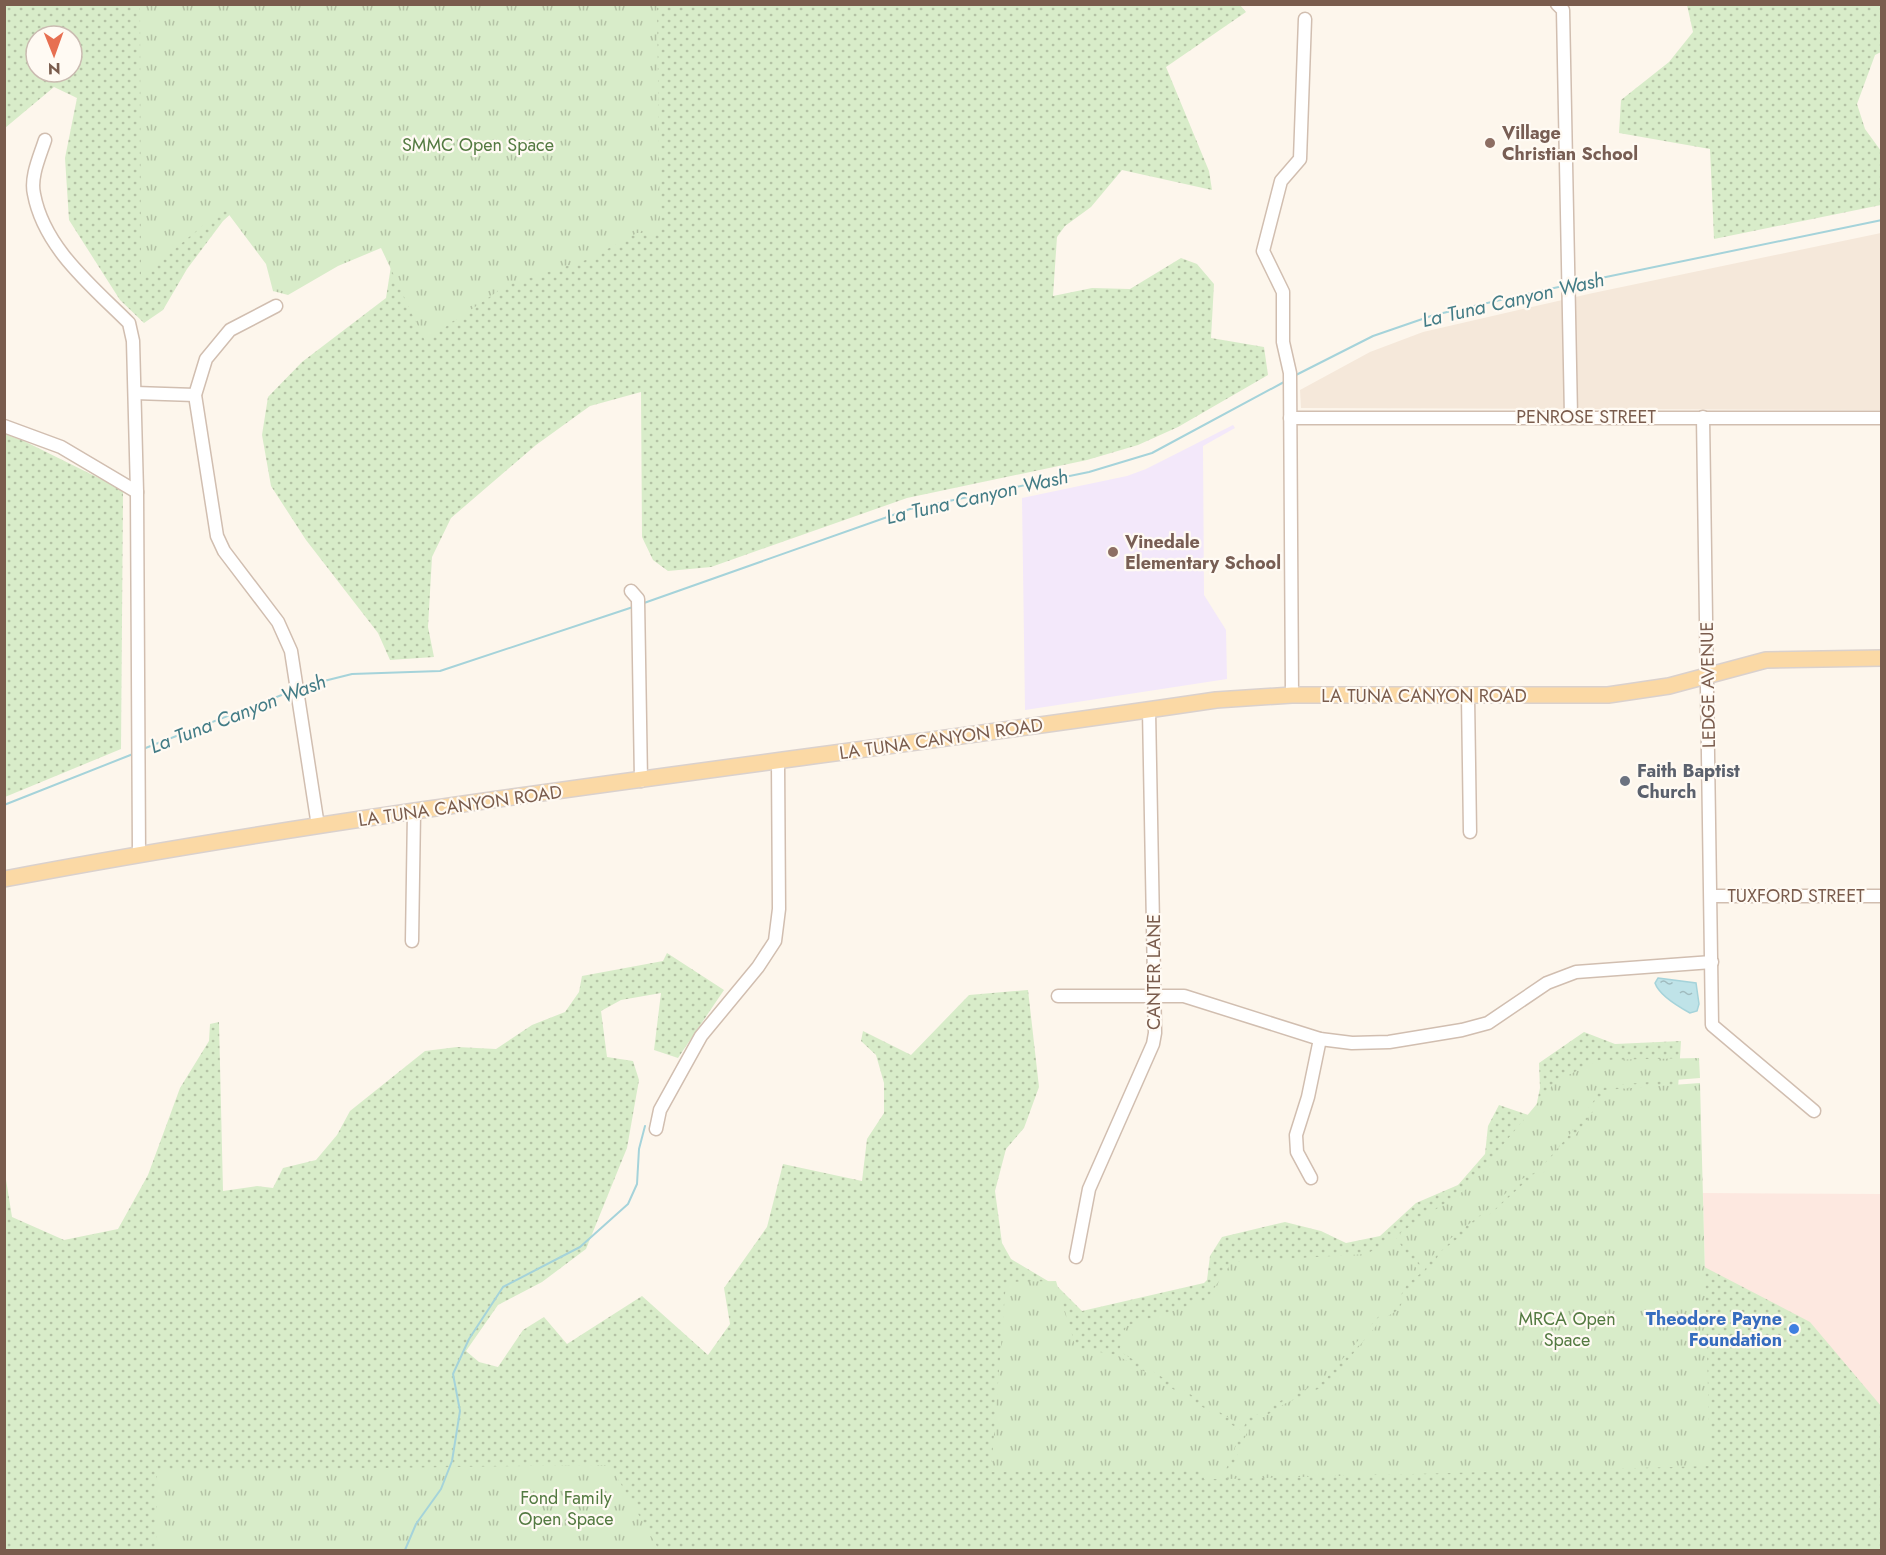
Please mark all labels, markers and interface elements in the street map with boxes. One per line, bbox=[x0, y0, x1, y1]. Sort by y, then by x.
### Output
north arrow bbox=[24, 24, 84, 84]
text: N bbox=[48, 57, 61, 80]
place label: Village Christian School bbox=[1501, 120, 1638, 167]
park label: SMMC Open Space bbox=[402, 132, 554, 158]
marker: Village Christian School bbox=[1483, 136, 1497, 150]
water label: La Tuna Canyon Wash bbox=[1419, 265, 1607, 335]
street label: PENROSE STREET bbox=[1516, 404, 1656, 430]
water label: La Tuna Canyon Wash bbox=[883, 462, 1071, 532]
place label: Vinedale Elementary School bbox=[1124, 529, 1281, 576]
marker: Vinedale Elementary School bbox=[1106, 545, 1120, 559]
street label: LEDGE AVENUE bbox=[1694, 622, 1722, 748]
water label: La Tuna Canyon Wash bbox=[146, 667, 330, 761]
street label: LA TUNA CANYON ROAD bbox=[1321, 683, 1527, 709]
street label: LA TUNA CANYON ROAD bbox=[838, 712, 1044, 766]
place label: Faith Baptist Church bbox=[1637, 758, 1740, 805]
marker: Faith Baptist Church bbox=[1618, 774, 1632, 788]
street label: LA TUNA CANYON ROAD bbox=[357, 779, 563, 833]
street label: TUXFORD STREET bbox=[1727, 883, 1865, 909]
street label: CANTER LANE bbox=[1141, 914, 1167, 1030]
park label: MRCA Open Space bbox=[1518, 1306, 1616, 1353]
place label: Theodore Payne Foundation bbox=[1646, 1306, 1782, 1353]
marker: Theodore Payne Foundation bbox=[1787, 1322, 1801, 1336]
park label: Fond Family Open Space bbox=[518, 1485, 614, 1532]

